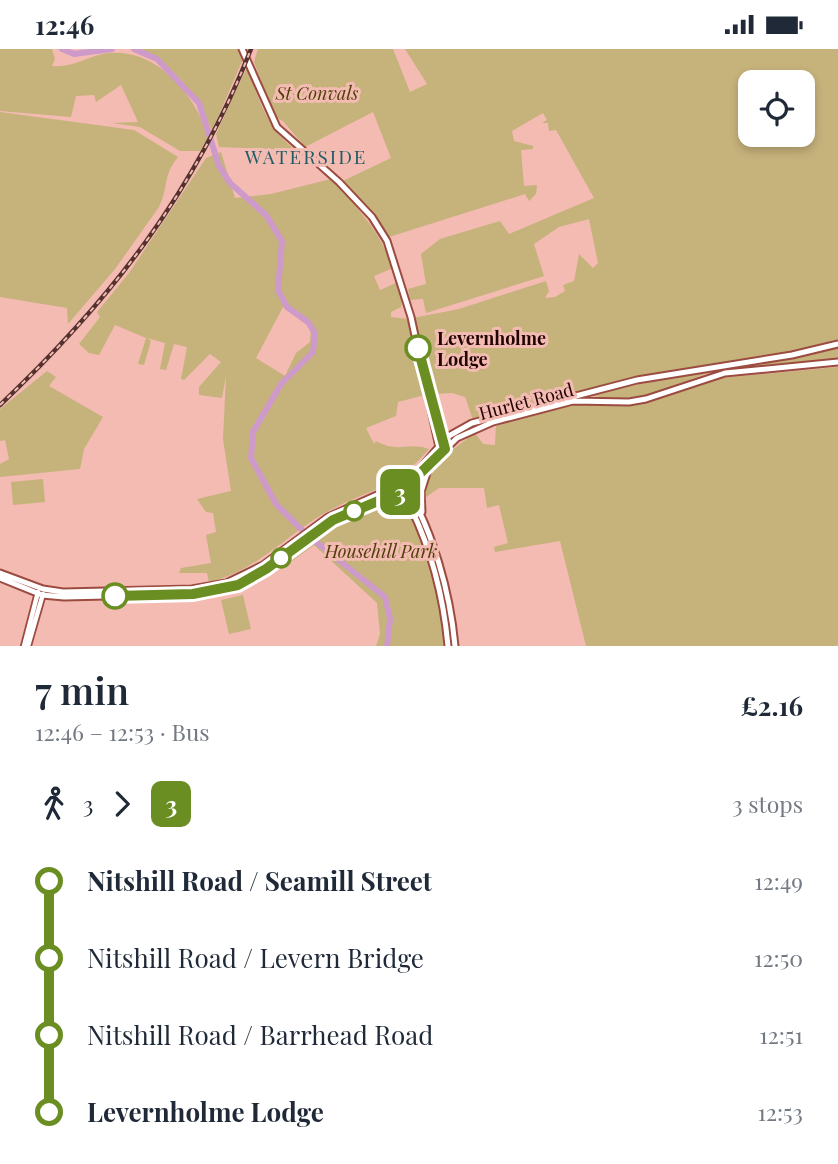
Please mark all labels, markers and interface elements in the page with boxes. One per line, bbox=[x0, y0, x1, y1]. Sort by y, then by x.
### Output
text: 12:46 bbox=[35, 7, 94, 42]
map controls bbox=[738, 70, 815, 147]
button: locate bbox=[738, 70, 815, 147]
park label: St Convals bbox=[275, 81, 358, 105]
district label: WATERSIDE bbox=[244, 143, 367, 169]
place label: Levernholme Lodge bbox=[437, 326, 546, 371]
marker: Levernholme Lodge bbox=[405, 335, 431, 361]
street label: Hurlet Road bbox=[476, 377, 577, 425]
line badge: 3 bbox=[377, 469, 423, 515]
text: 3 bbox=[394, 476, 406, 508]
unlabelled marker bbox=[344, 501, 364, 521]
park label: Househill Park bbox=[324, 539, 437, 563]
unlabelled marker bbox=[271, 548, 291, 568]
unlabelled marker bbox=[102, 583, 128, 609]
text: 7 min bbox=[35, 664, 129, 715]
text: £2.16 bbox=[741, 688, 803, 723]
text: 12:46 – 12:53 · Bus bbox=[35, 716, 210, 747]
icon: walk bbox=[35, 785, 73, 823]
icon: forward bbox=[103, 785, 141, 823]
text: 3 bbox=[83, 788, 93, 819]
text: 3 bbox=[165, 788, 177, 820]
text: 3 stops bbox=[732, 788, 803, 819]
text: Nitshill Road / Seamill Street bbox=[87, 863, 432, 898]
text: 12:49 bbox=[754, 865, 803, 896]
text: Nitshill Road / Levern Bridge bbox=[87, 940, 424, 975]
text: 12:50 bbox=[754, 942, 803, 973]
text: Nitshill Road / Barrhead Road bbox=[87, 1017, 433, 1052]
text: 12:51 bbox=[759, 1019, 803, 1050]
text: Levernholme Lodge bbox=[87, 1094, 324, 1129]
text: 12:53 bbox=[757, 1096, 803, 1127]

